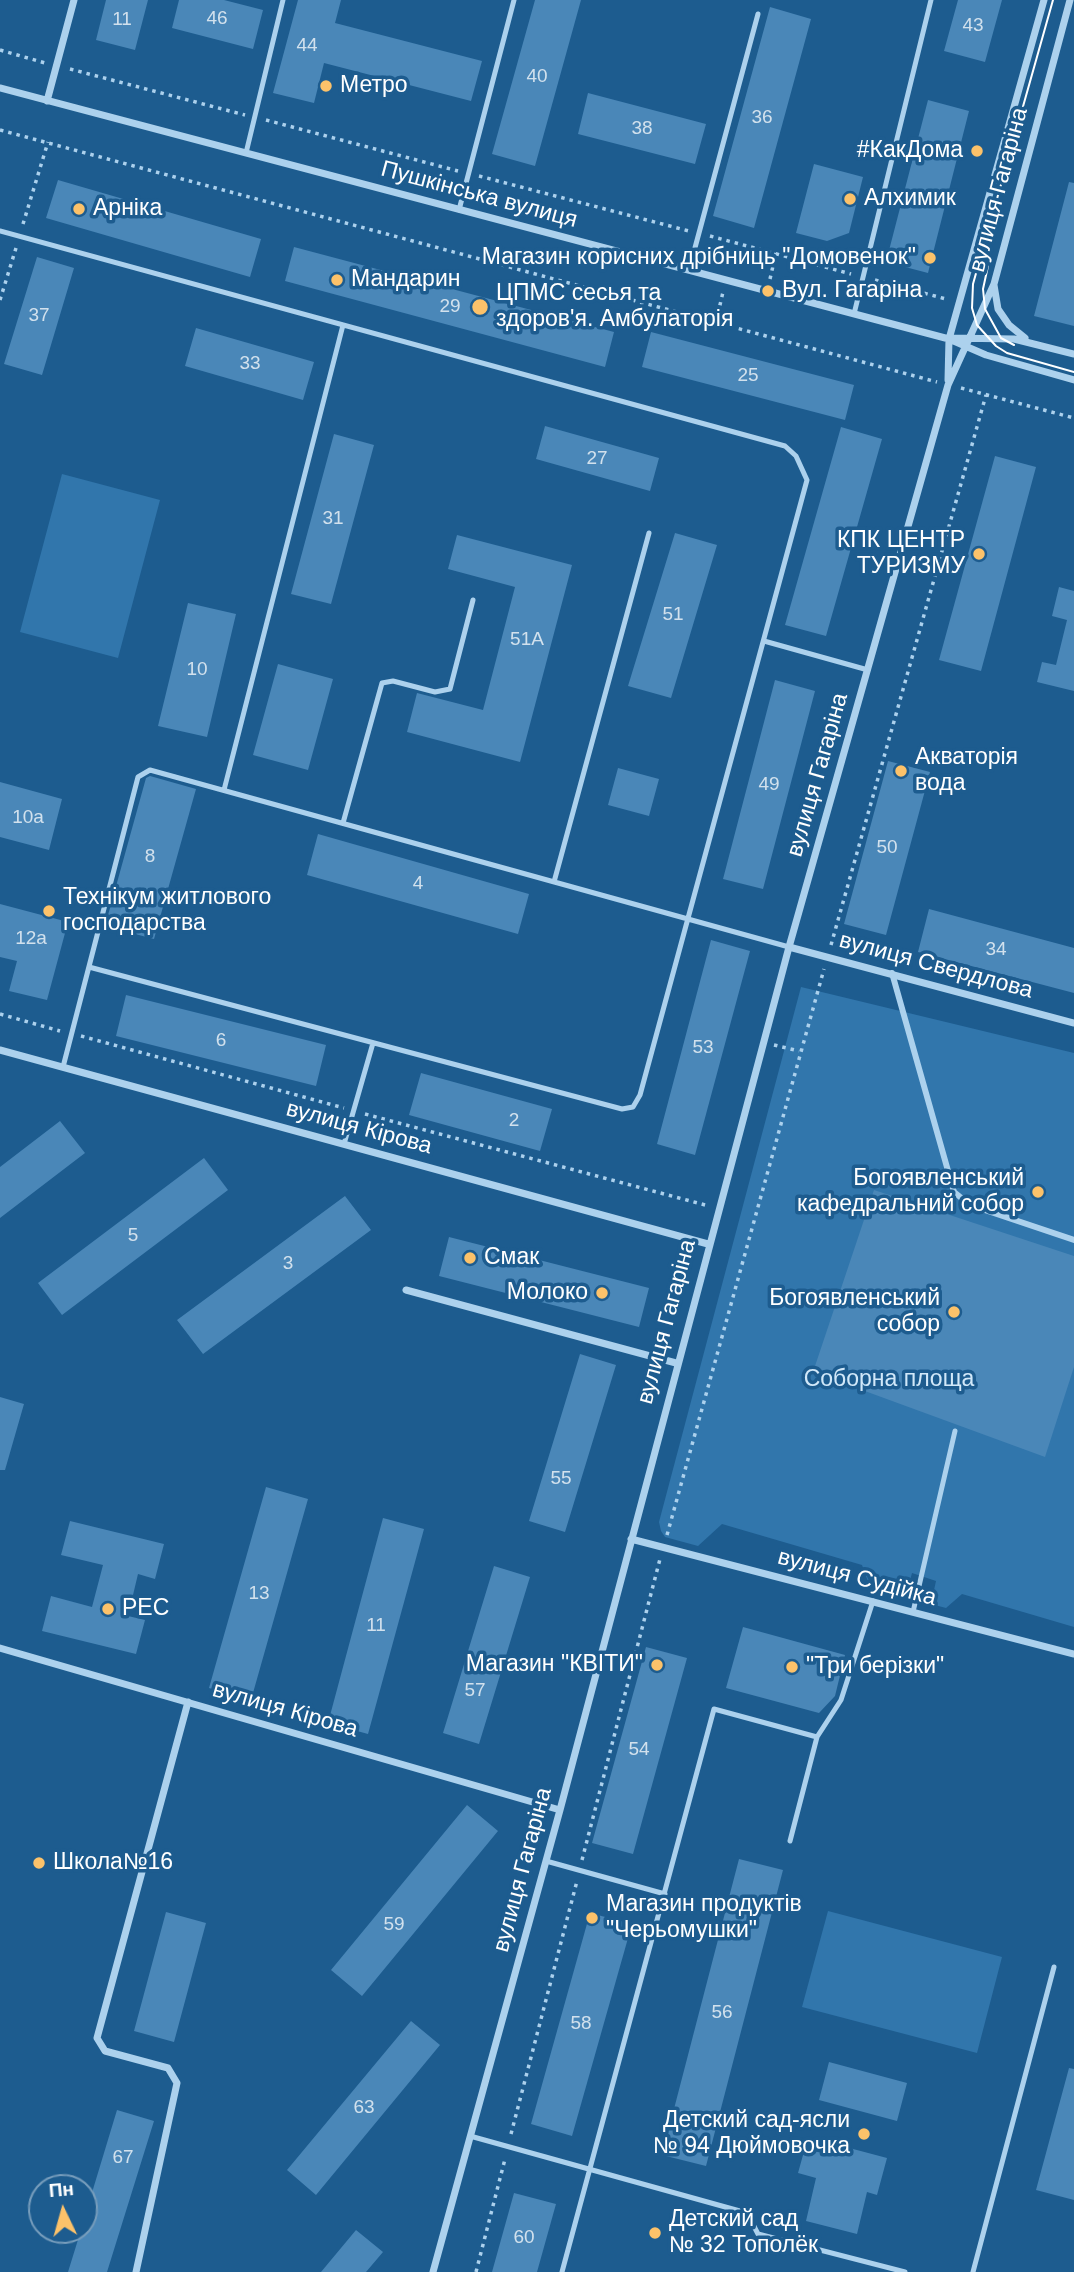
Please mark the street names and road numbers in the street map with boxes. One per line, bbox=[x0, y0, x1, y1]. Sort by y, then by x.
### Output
street label: вулиця Гагаріна bbox=[964, 105, 1034, 275]
street label: Пушкінська вулиця bbox=[378, 156, 580, 234]
street label: вулиця Гагаріна bbox=[781, 690, 855, 860]
street label: вулиця Свердлова bbox=[836, 927, 1036, 1005]
street label: вулиця Кірова bbox=[283, 1095, 435, 1161]
street label: вулиця Гагаріна bbox=[632, 1237, 702, 1407]
street label: вулиця Судійка bbox=[775, 1544, 939, 1612]
street label: вулиця Кірова bbox=[209, 1676, 361, 1744]
street label: вулиця Гагаріна bbox=[488, 1785, 558, 1955]

